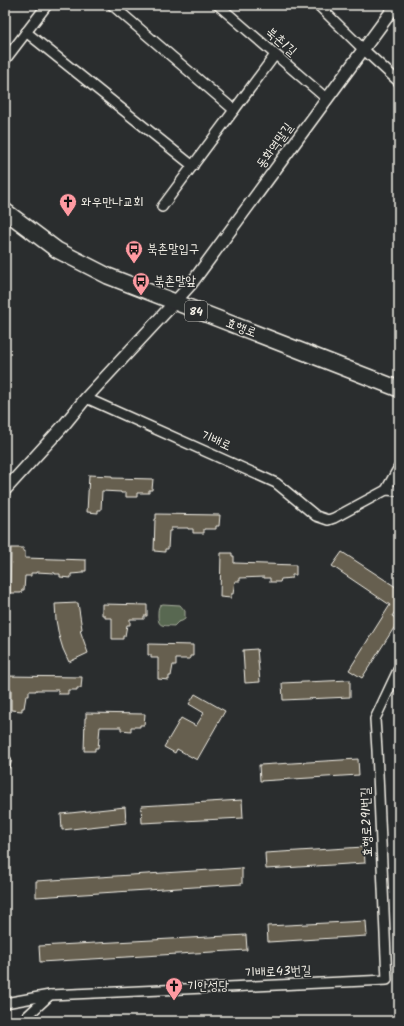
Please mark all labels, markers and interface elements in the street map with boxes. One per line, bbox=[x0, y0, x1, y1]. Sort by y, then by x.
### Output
street label: 북촌1길 bbox=[261, 22, 301, 62]
street label: 동화역말길 bbox=[251, 119, 299, 173]
church icon: 와우만나교회 bbox=[58, 192, 78, 217]
place label: 와우만나교회 bbox=[81, 192, 144, 213]
bus stop icon: 북촌말입구 bbox=[124, 239, 144, 264]
place label: 북촌말입구 bbox=[147, 239, 199, 260]
bus stop icon: 북촌말앞 bbox=[131, 271, 151, 296]
place label: 북촌말앞 bbox=[154, 271, 196, 292]
road number: 84 bbox=[185, 301, 207, 321]
street label: 효행로 bbox=[223, 313, 259, 343]
street label: 기배로 bbox=[197, 425, 235, 457]
street label: 효행로291번길 bbox=[355, 787, 379, 857]
street label: 기배로43번길 bbox=[244, 960, 312, 984]
church icon: 기안성당 bbox=[164, 976, 184, 1001]
place label: 기안성당 bbox=[187, 976, 229, 997]

